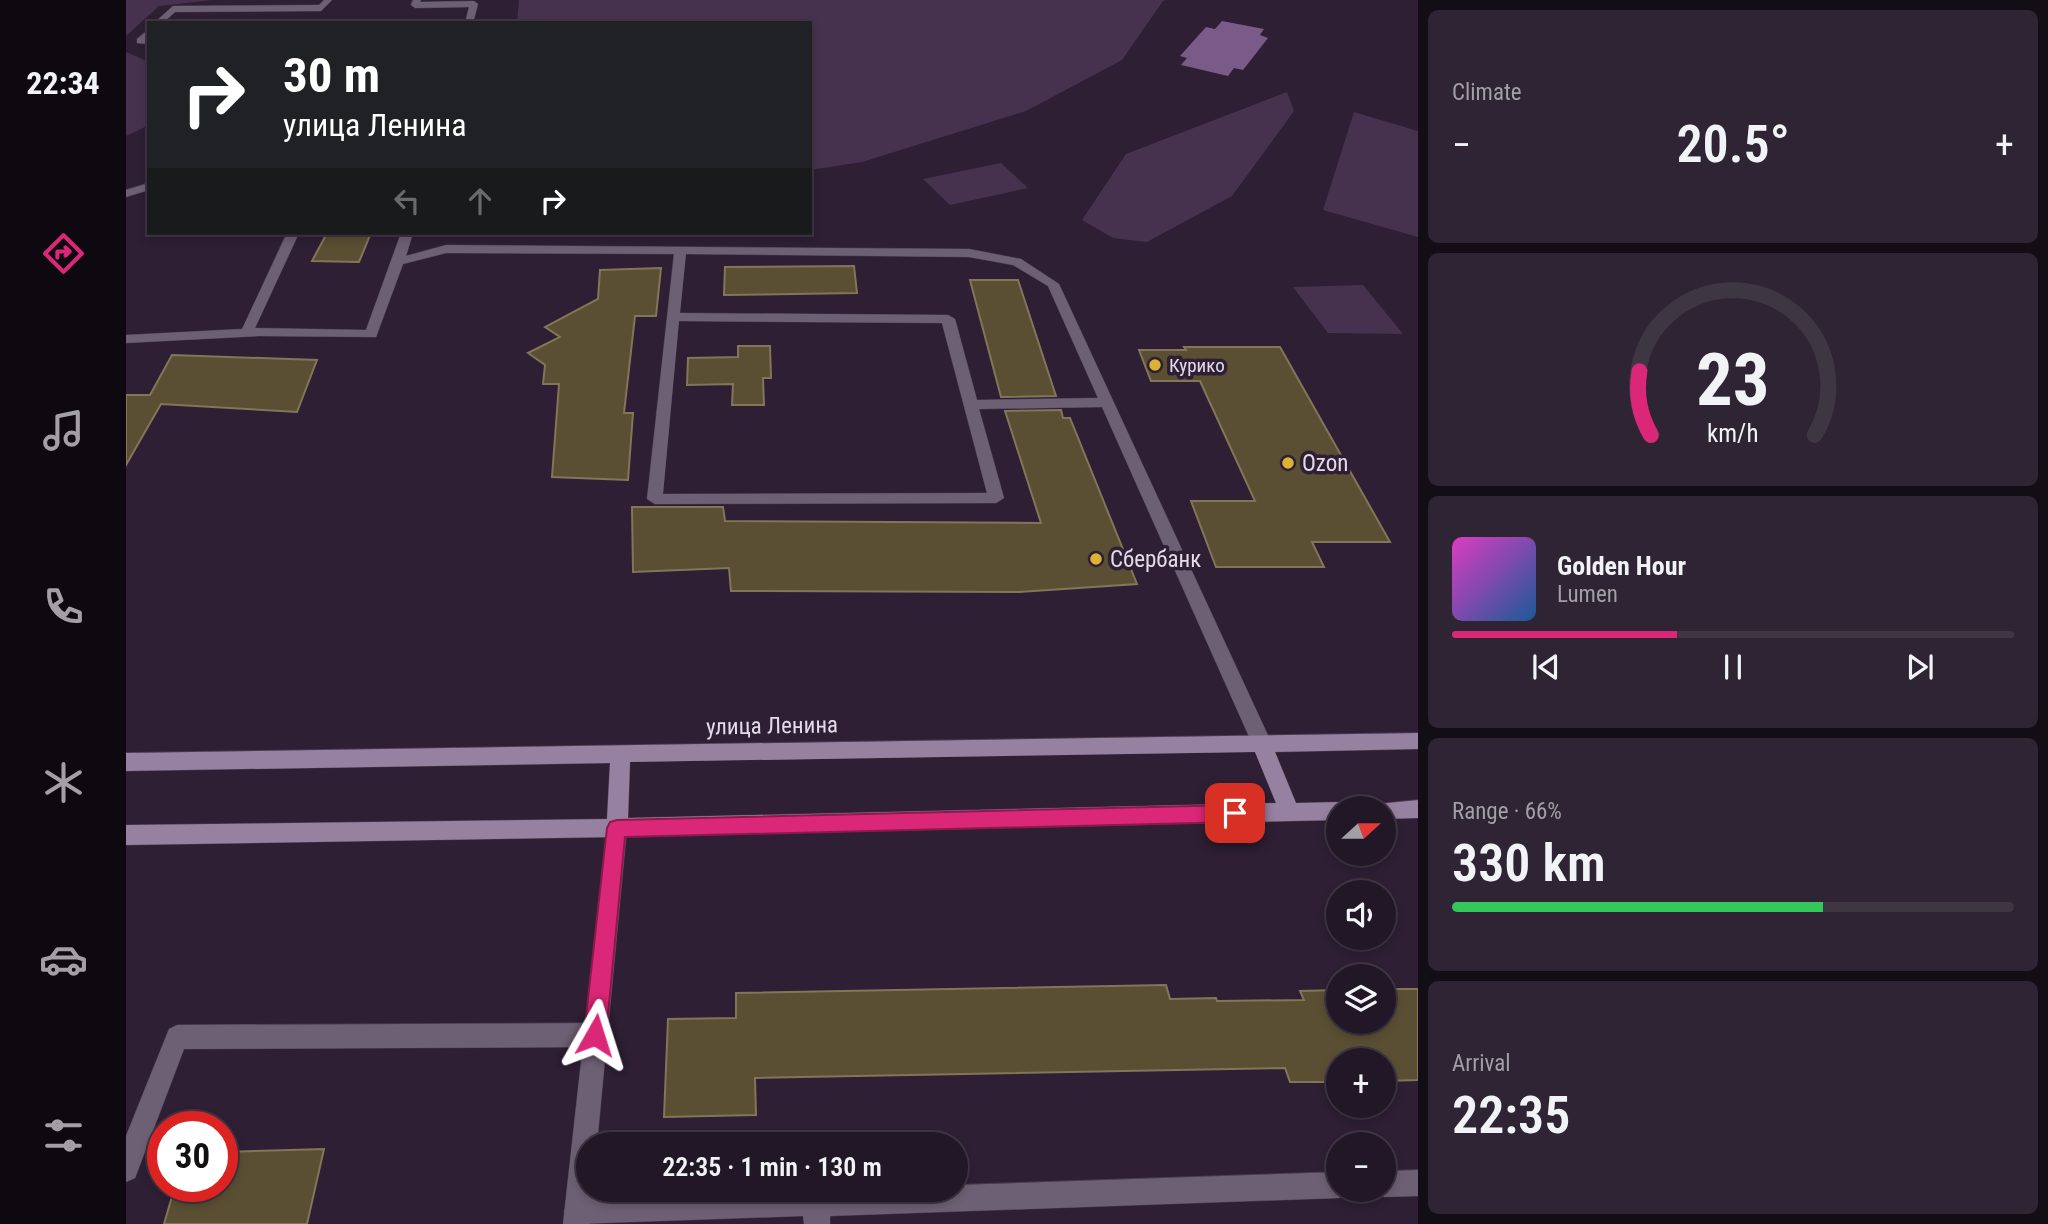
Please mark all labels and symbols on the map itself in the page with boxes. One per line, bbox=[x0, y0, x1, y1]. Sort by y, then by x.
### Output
place label: Курико bbox=[1169, 354, 1225, 377]
marker: Курико bbox=[1147, 357, 1163, 373]
place label: Ozon bbox=[1302, 450, 1348, 477]
marker: Ozon bbox=[1280, 455, 1296, 471]
place label: Сбербанк bbox=[1110, 546, 1201, 573]
marker: Сбербанк bbox=[1088, 551, 1104, 567]
street label: улица Ленина bbox=[706, 711, 838, 741]
pin bbox=[1205, 783, 1265, 843]
north arrow bbox=[1326, 796, 1396, 866]
position arrow bbox=[558, 998, 632, 1072]
speed limit sign: 30 bbox=[147, 1111, 238, 1202]

